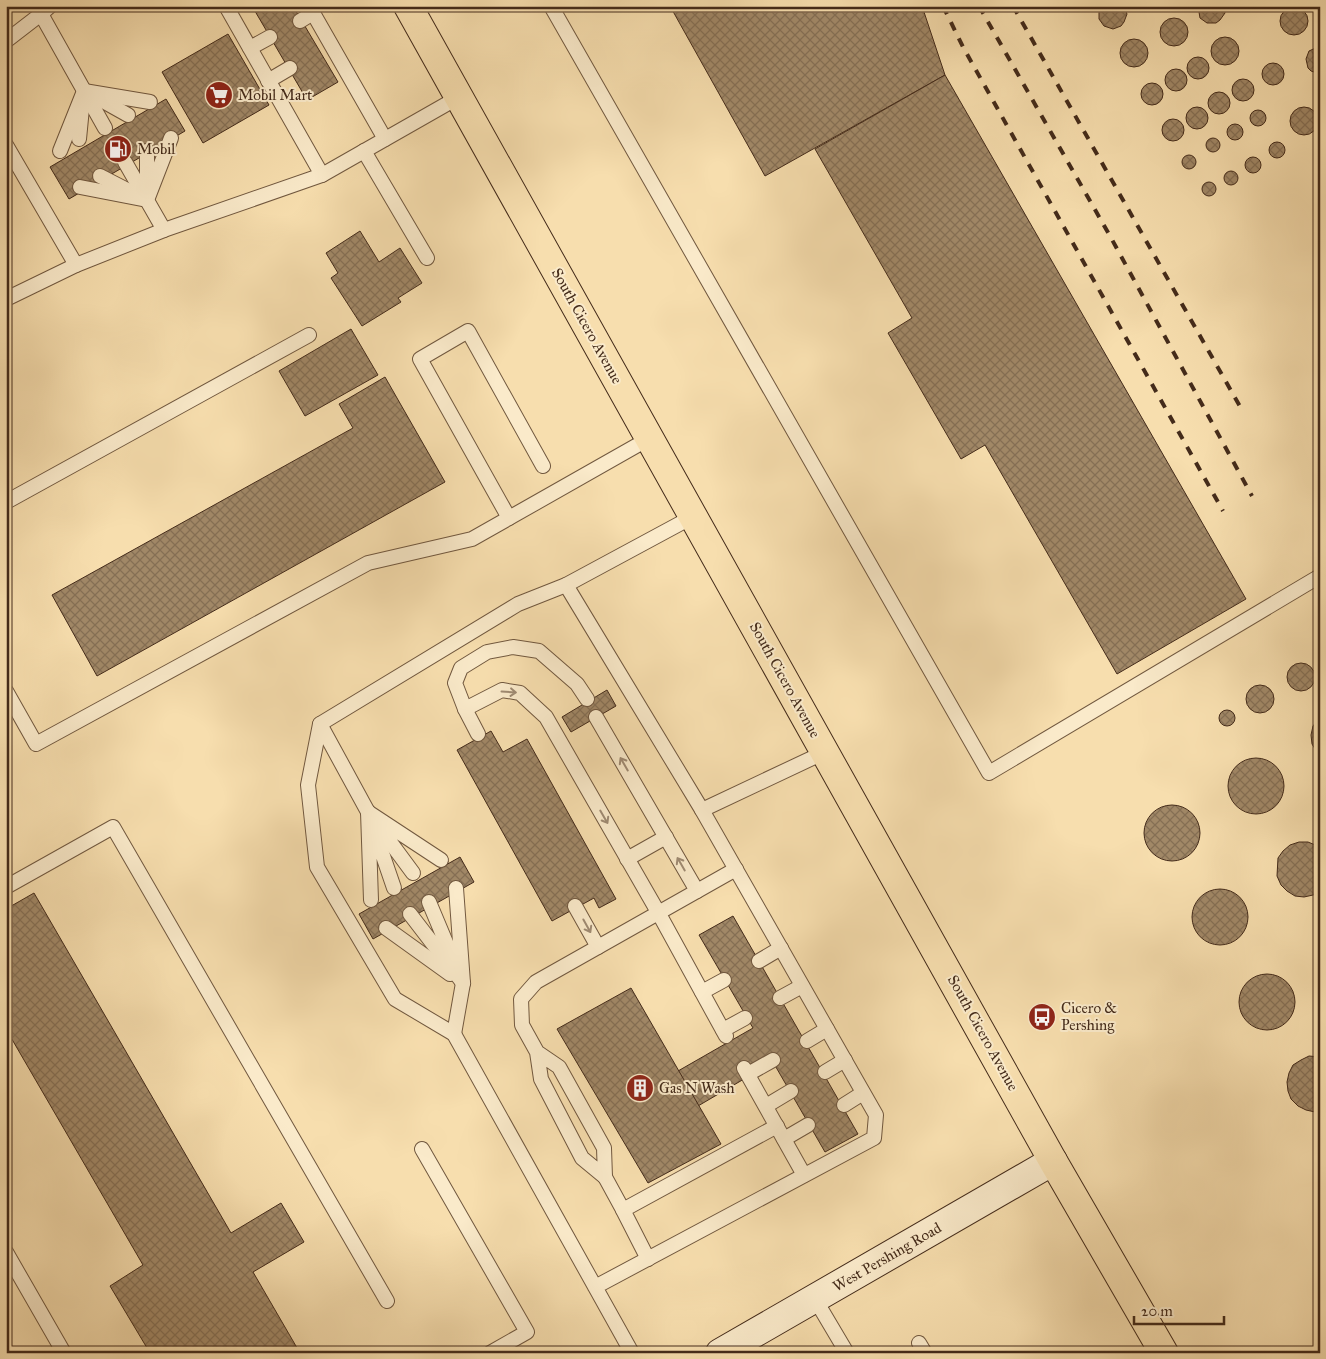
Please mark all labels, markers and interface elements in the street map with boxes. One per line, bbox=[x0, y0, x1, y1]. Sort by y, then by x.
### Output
supermarket icon: Mobil Mart bbox=[204, 80, 234, 110]
place label: Mobil Mart bbox=[238, 86, 313, 104]
fuel station icon: Mobil bbox=[103, 134, 133, 164]
place label: Mobil bbox=[137, 140, 176, 158]
street label: South Cicero Avenue bbox=[548, 265, 626, 387]
street label: South Cicero Avenue bbox=[746, 619, 824, 741]
one-way arrow bbox=[500, 687, 516, 696]
one-way arrow bbox=[618, 758, 628, 772]
one-way arrow bbox=[599, 810, 609, 824]
one-way arrow bbox=[676, 857, 686, 871]
one-way arrow bbox=[582, 919, 592, 933]
street label: South Cicero Avenue bbox=[944, 972, 1022, 1094]
place label: Cicero & Pershing bbox=[1061, 999, 1117, 1034]
bus stop icon: Cicero & Pershing bbox=[1027, 1002, 1057, 1032]
building icon: Gas N Wash bbox=[625, 1073, 655, 1103]
place label: Gas N Wash bbox=[659, 1079, 735, 1097]
street label: West Pershing Road bbox=[830, 1218, 945, 1295]
scale bar bbox=[1134, 1294, 1224, 1326]
text: 20 m bbox=[1141, 1302, 1173, 1320]

